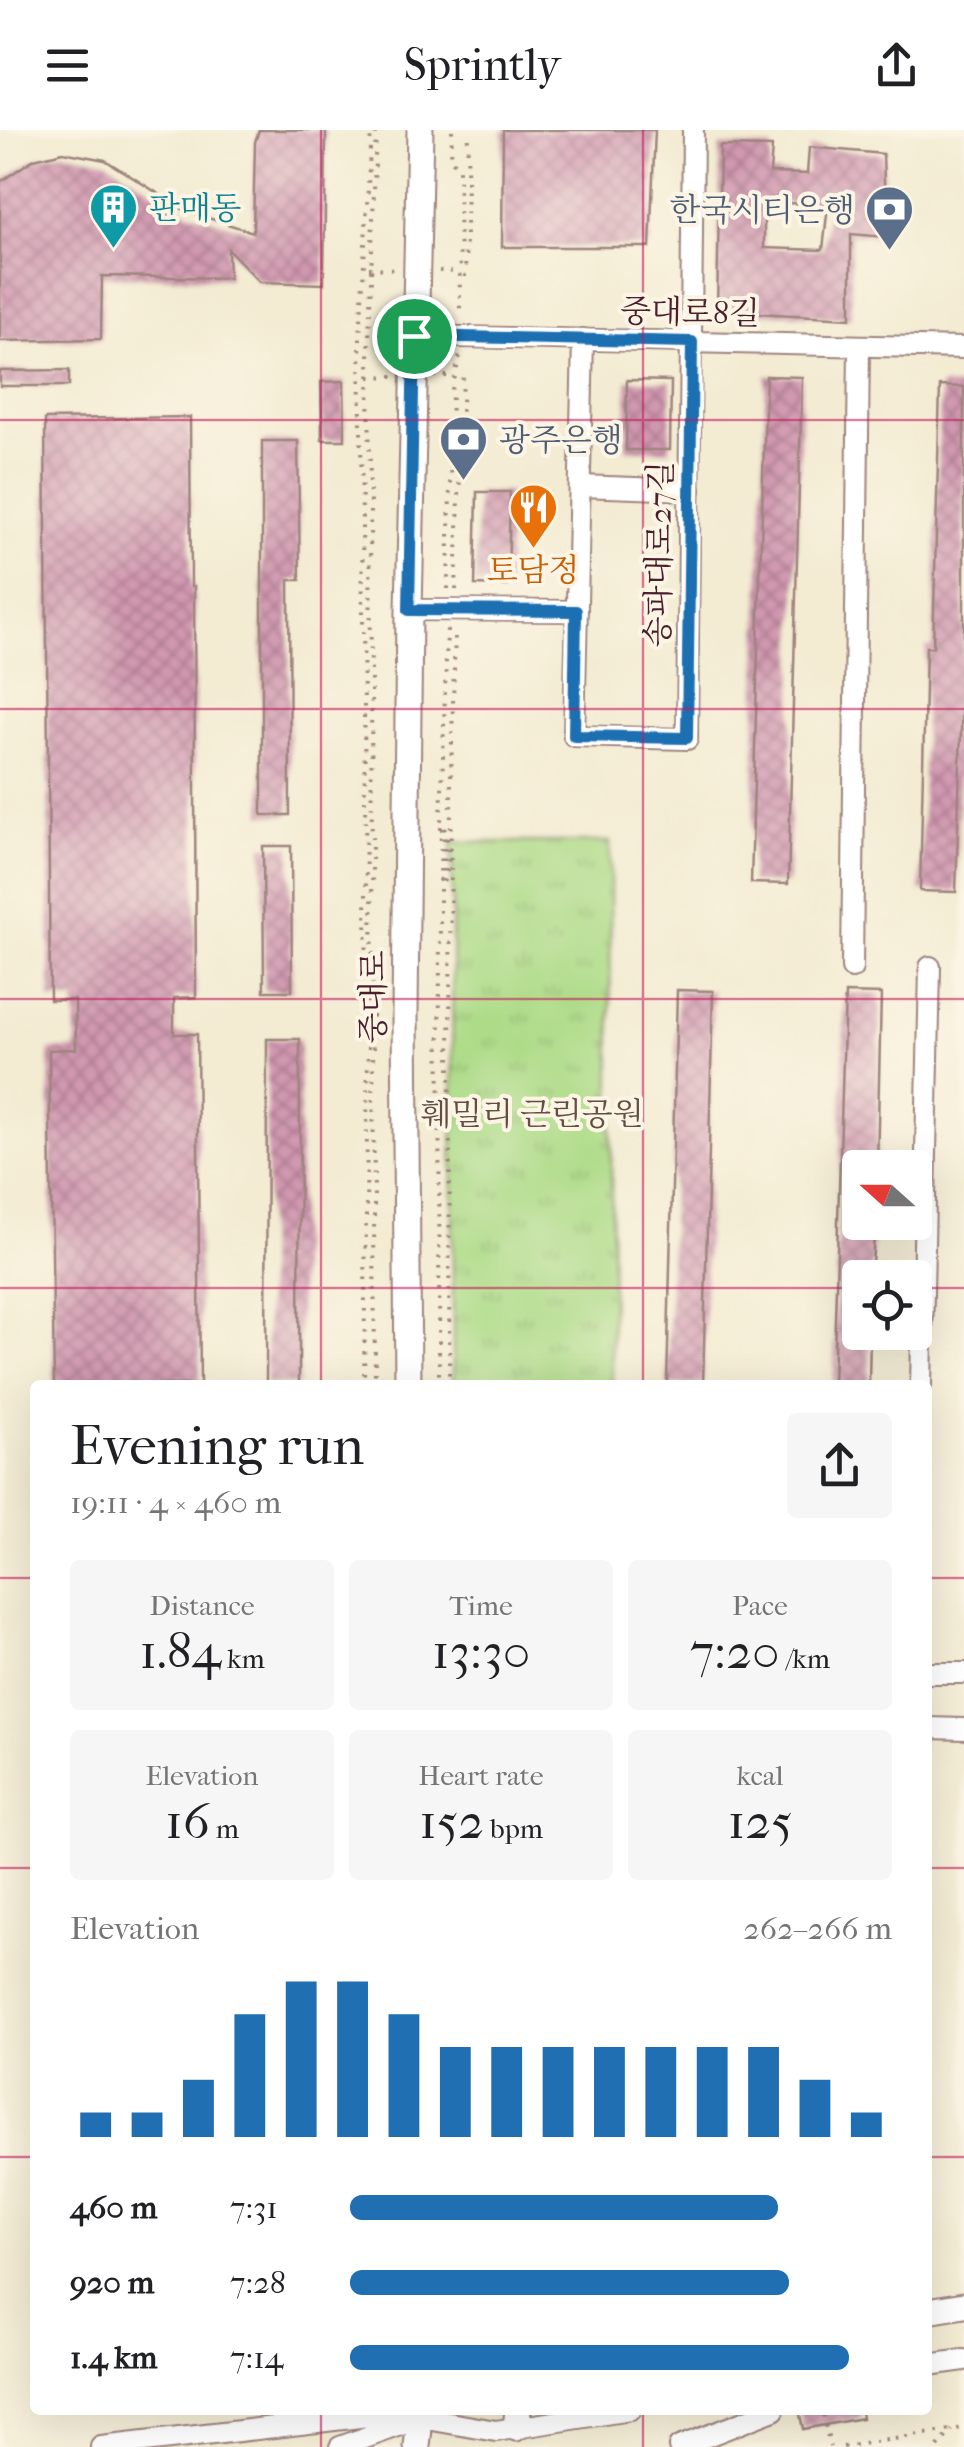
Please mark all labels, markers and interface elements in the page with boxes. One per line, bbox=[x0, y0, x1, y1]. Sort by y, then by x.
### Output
icon: menu bbox=[40, 38, 95, 93]
icon: share bbox=[869, 38, 924, 93]
text: Sprintly bbox=[403, 39, 561, 92]
building icon: 판매동 bbox=[88, 182, 140, 250]
bank icon: 한국시티은행 bbox=[864, 184, 916, 252]
place label: 판매동 bbox=[149, 190, 242, 227]
place label: 한국시티은행 bbox=[670, 192, 855, 229]
street label: 중대로8길 bbox=[620, 293, 760, 332]
pin bbox=[372, 294, 457, 379]
icon: arrive bbox=[387, 309, 442, 364]
bank icon: 광주은행 bbox=[438, 414, 490, 482]
place label: 광주은행 bbox=[499, 422, 623, 459]
street label: 송파대로27길 bbox=[639, 460, 680, 648]
restaurant icon: 토담정 bbox=[507, 482, 559, 550]
place label: 토담정 bbox=[487, 552, 579, 589]
street label: 중대로 bbox=[355, 951, 392, 1043]
park label: 훼밀리 근린공원 bbox=[420, 1096, 644, 1133]
north arrow bbox=[842, 1150, 932, 1240]
map controls bbox=[842, 1150, 932, 1350]
button: locate bbox=[842, 1260, 932, 1350]
button: share bbox=[787, 1413, 892, 1518]
text: Evening run bbox=[70, 1414, 364, 1478]
text: 19:11 · 4 × 460 m bbox=[70, 1484, 281, 1521]
text: Distance bbox=[149, 1589, 255, 1622]
text: Time bbox=[449, 1589, 513, 1622]
text: Pace bbox=[732, 1589, 788, 1622]
text: 1.84 bbox=[139, 1622, 221, 1681]
text: 13:30 bbox=[432, 1622, 530, 1681]
text: 7:20 bbox=[690, 1622, 780, 1681]
text: km bbox=[221, 1642, 265, 1675]
text: /km bbox=[780, 1642, 830, 1675]
text: Elevation bbox=[145, 1759, 259, 1792]
text: Heart rate bbox=[418, 1759, 544, 1792]
text: kcal bbox=[736, 1759, 784, 1792]
text: 16 bbox=[165, 1792, 210, 1851]
text: 152 bbox=[419, 1792, 484, 1851]
text: 125 bbox=[727, 1792, 793, 1851]
text: m bbox=[210, 1812, 239, 1845]
text: bpm bbox=[484, 1812, 543, 1845]
text: Elevation bbox=[70, 1910, 199, 1947]
text: 262–266 m bbox=[743, 1910, 892, 1947]
text: 460 m bbox=[70, 2189, 157, 2226]
text: 7:31 bbox=[230, 2189, 278, 2226]
text: 920 m bbox=[70, 2264, 154, 2301]
text: 7:28 bbox=[230, 2264, 286, 2301]
text: 1.4 km bbox=[70, 2339, 157, 2376]
text: 7:14 bbox=[230, 2339, 284, 2376]

